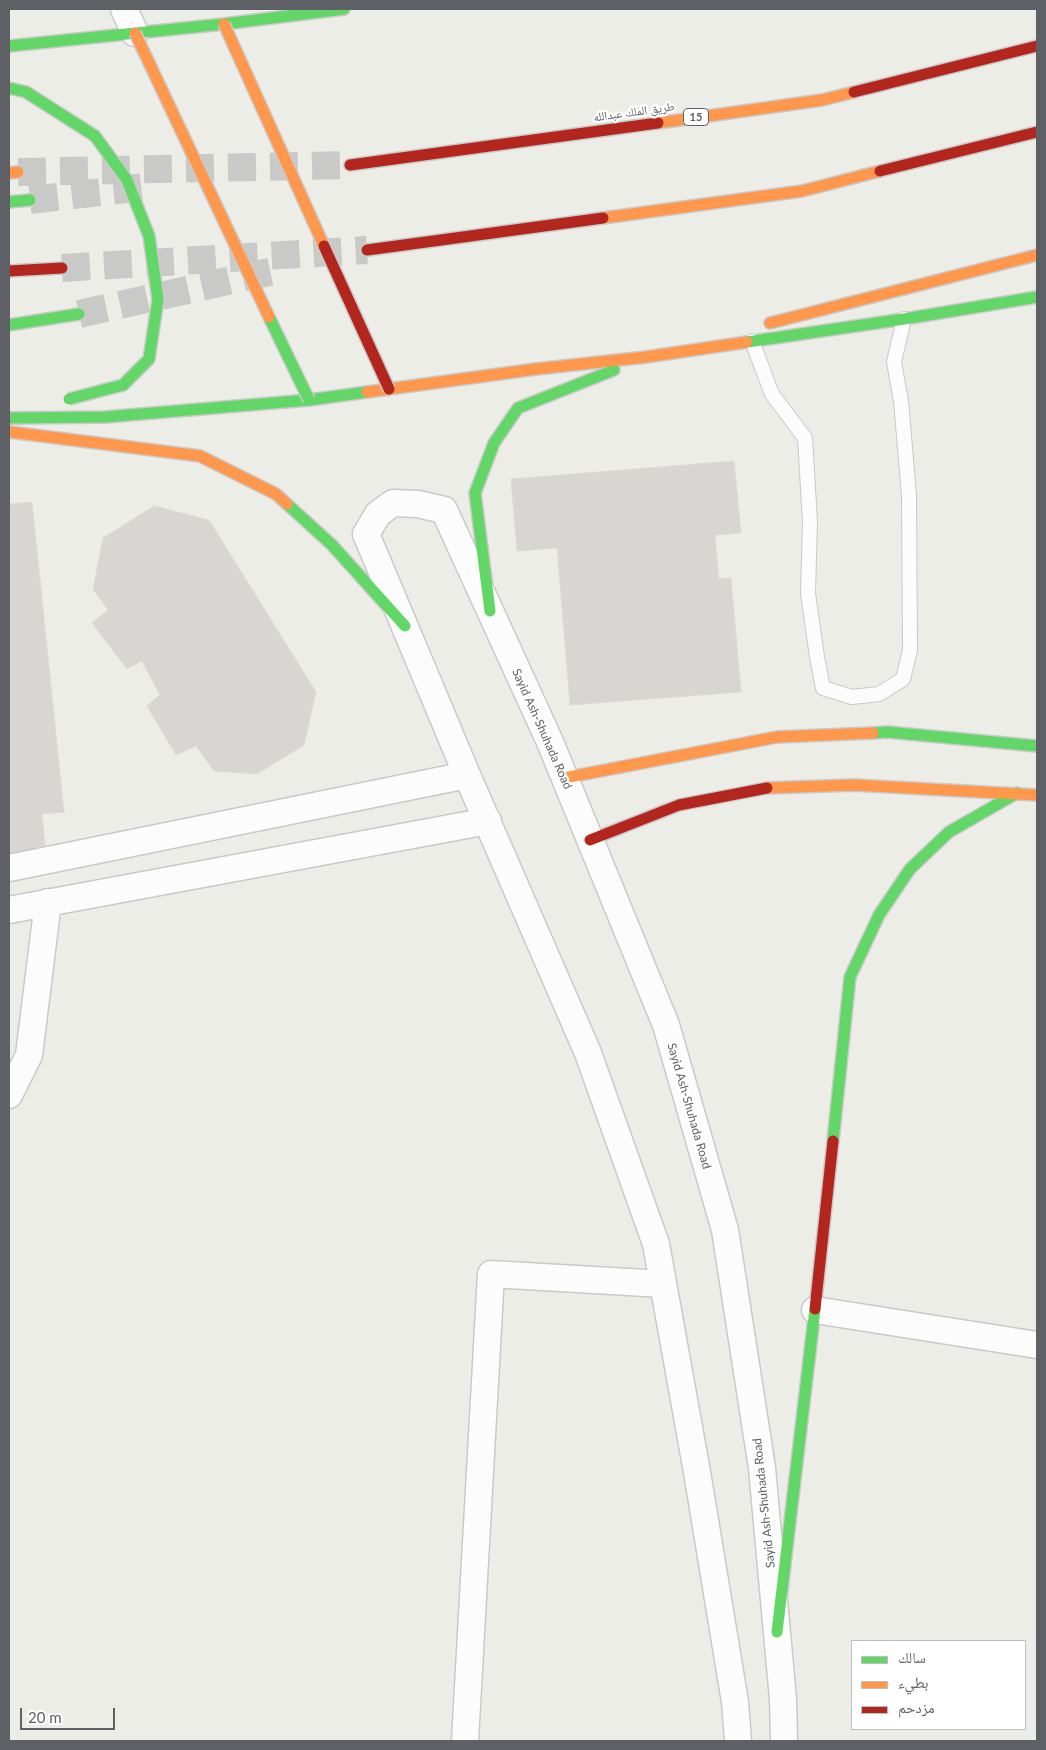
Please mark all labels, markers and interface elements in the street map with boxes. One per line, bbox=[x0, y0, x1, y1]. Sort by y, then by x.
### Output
street label: طريق الملك عبدالله bbox=[592, 99, 676, 125]
road number: 15 bbox=[684, 108, 708, 125]
street label: Sayid Ash-Shuhada Road bbox=[509, 667, 575, 791]
street label: Sayid Ash-Shuhada Road bbox=[664, 1041, 714, 1171]
street label: Sayid Ash-Shuhada Road bbox=[750, 1437, 778, 1569]
legend bbox=[851, 1640, 1026, 1730]
text: سالك bbox=[898, 1648, 926, 1666]
text: بطيء bbox=[898, 1673, 928, 1691]
scale bar bbox=[22, 1698, 118, 1730]
text: مزدحم bbox=[898, 1698, 935, 1716]
text: 20 m bbox=[28, 1708, 62, 1726]

